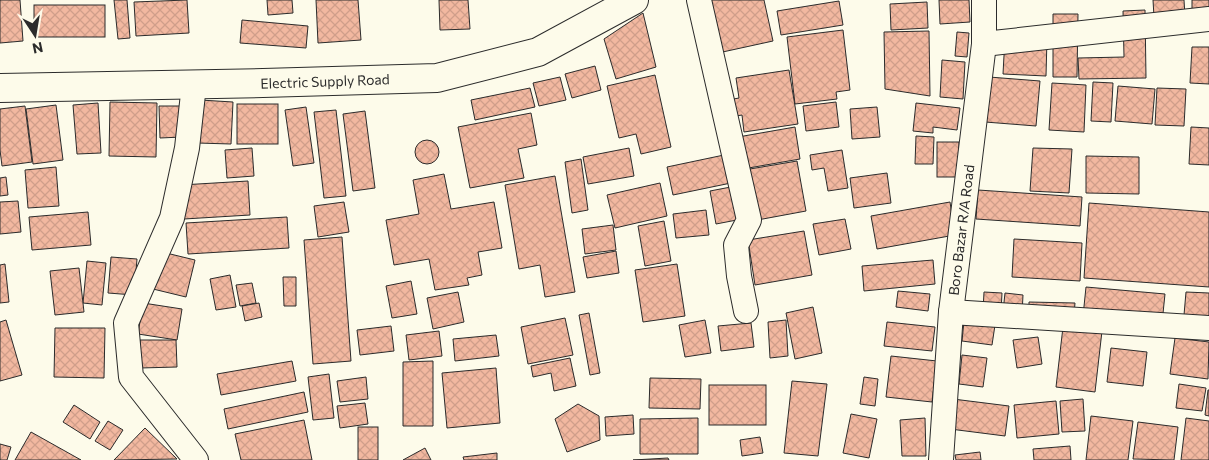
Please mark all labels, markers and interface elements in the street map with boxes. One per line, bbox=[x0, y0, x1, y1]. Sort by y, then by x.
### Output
north arrow bbox=[10, 10, 60, 60]
text: N bbox=[31, 39, 45, 58]
street label: Electric Supply Road bbox=[260, 70, 390, 92]
street label: Boro Bazar R/A Road bbox=[945, 164, 977, 296]

